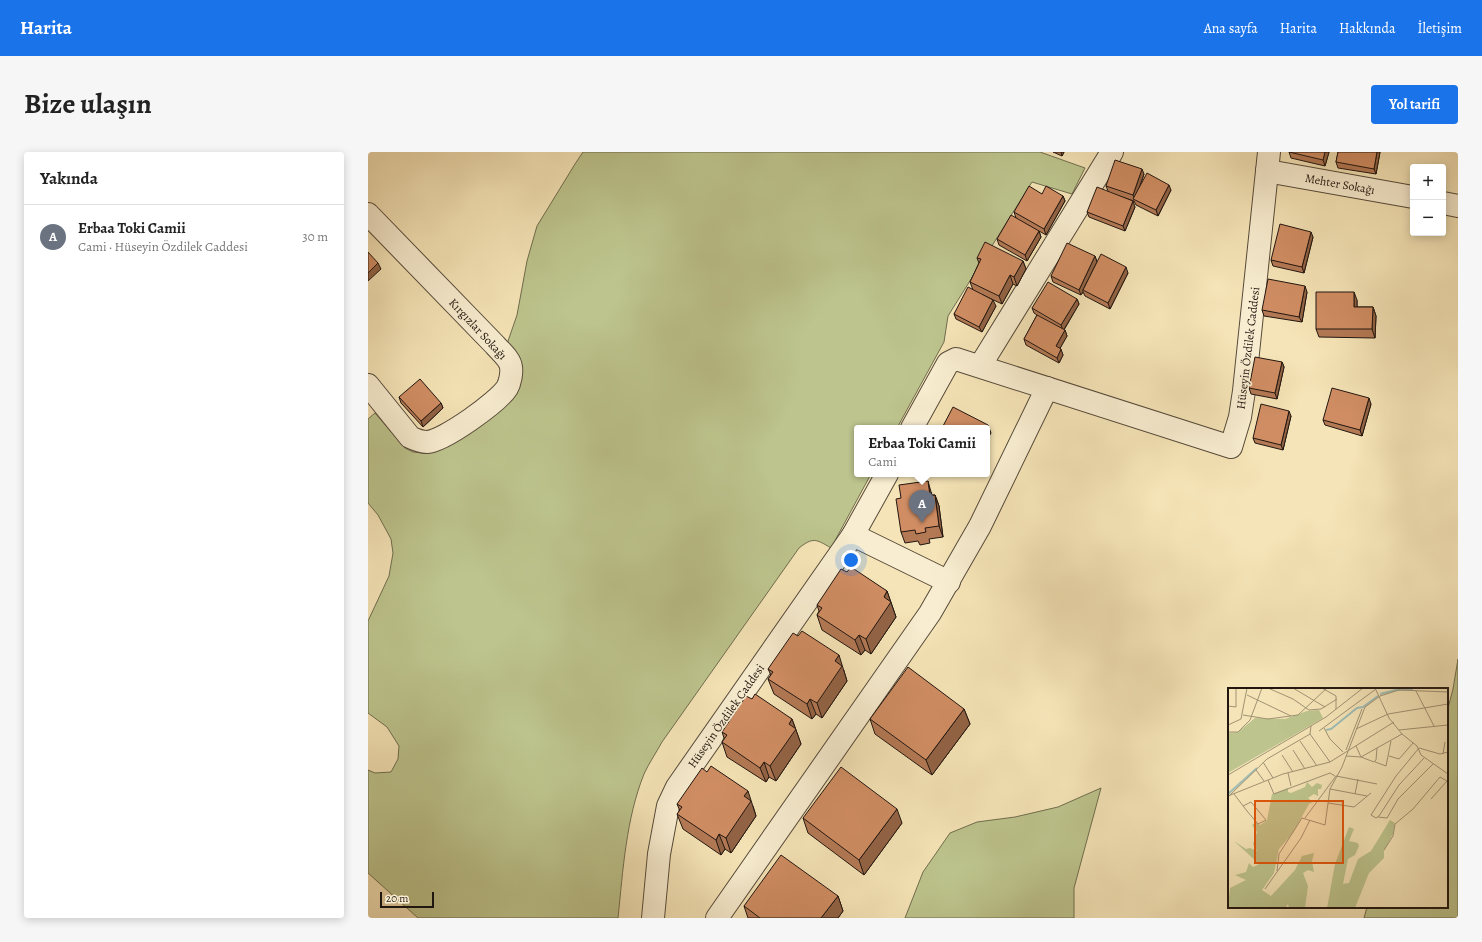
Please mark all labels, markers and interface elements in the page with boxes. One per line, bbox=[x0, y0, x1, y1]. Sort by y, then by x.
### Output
text: Harita bbox=[20, 15, 72, 41]
text: Ana sayfa bbox=[1204, 19, 1258, 38]
text: Harita bbox=[1280, 19, 1317, 38]
text: Hakkında bbox=[1339, 19, 1395, 38]
text: İletişim bbox=[1417, 19, 1462, 38]
text: Bize ulaşın bbox=[24, 85, 152, 123]
button: Yol tarifi bbox=[1371, 85, 1458, 124]
map controls bbox=[1410, 164, 1446, 236]
button: + bbox=[1410, 164, 1446, 200]
text: Yakında bbox=[40, 167, 98, 190]
street label: Mehter Sokağı bbox=[1304, 170, 1376, 198]
button: − bbox=[1410, 200, 1446, 236]
text: Erbaa Toki Camii bbox=[78, 218, 186, 238]
text: A bbox=[49, 228, 57, 245]
text: 30 m bbox=[302, 228, 328, 245]
text: Cami · Hüseyin Özdilek Caddesi bbox=[78, 238, 248, 255]
street label: Hüseyin Özdilek Caddesi bbox=[1233, 286, 1263, 410]
street label: Kırgızlar Sokağı bbox=[445, 295, 511, 363]
popup bbox=[854, 425, 990, 477]
text: Erbaa Toki Camii bbox=[868, 433, 976, 453]
text: Cami bbox=[868, 453, 897, 470]
pin: A bbox=[909, 490, 935, 523]
your location bbox=[841, 550, 861, 570]
street label: Hüseyin Özdilek Caddesi bbox=[684, 661, 768, 771]
inset map bbox=[1228, 688, 1448, 908]
scale bar bbox=[380, 890, 434, 909]
text: 20 m bbox=[386, 891, 408, 906]

